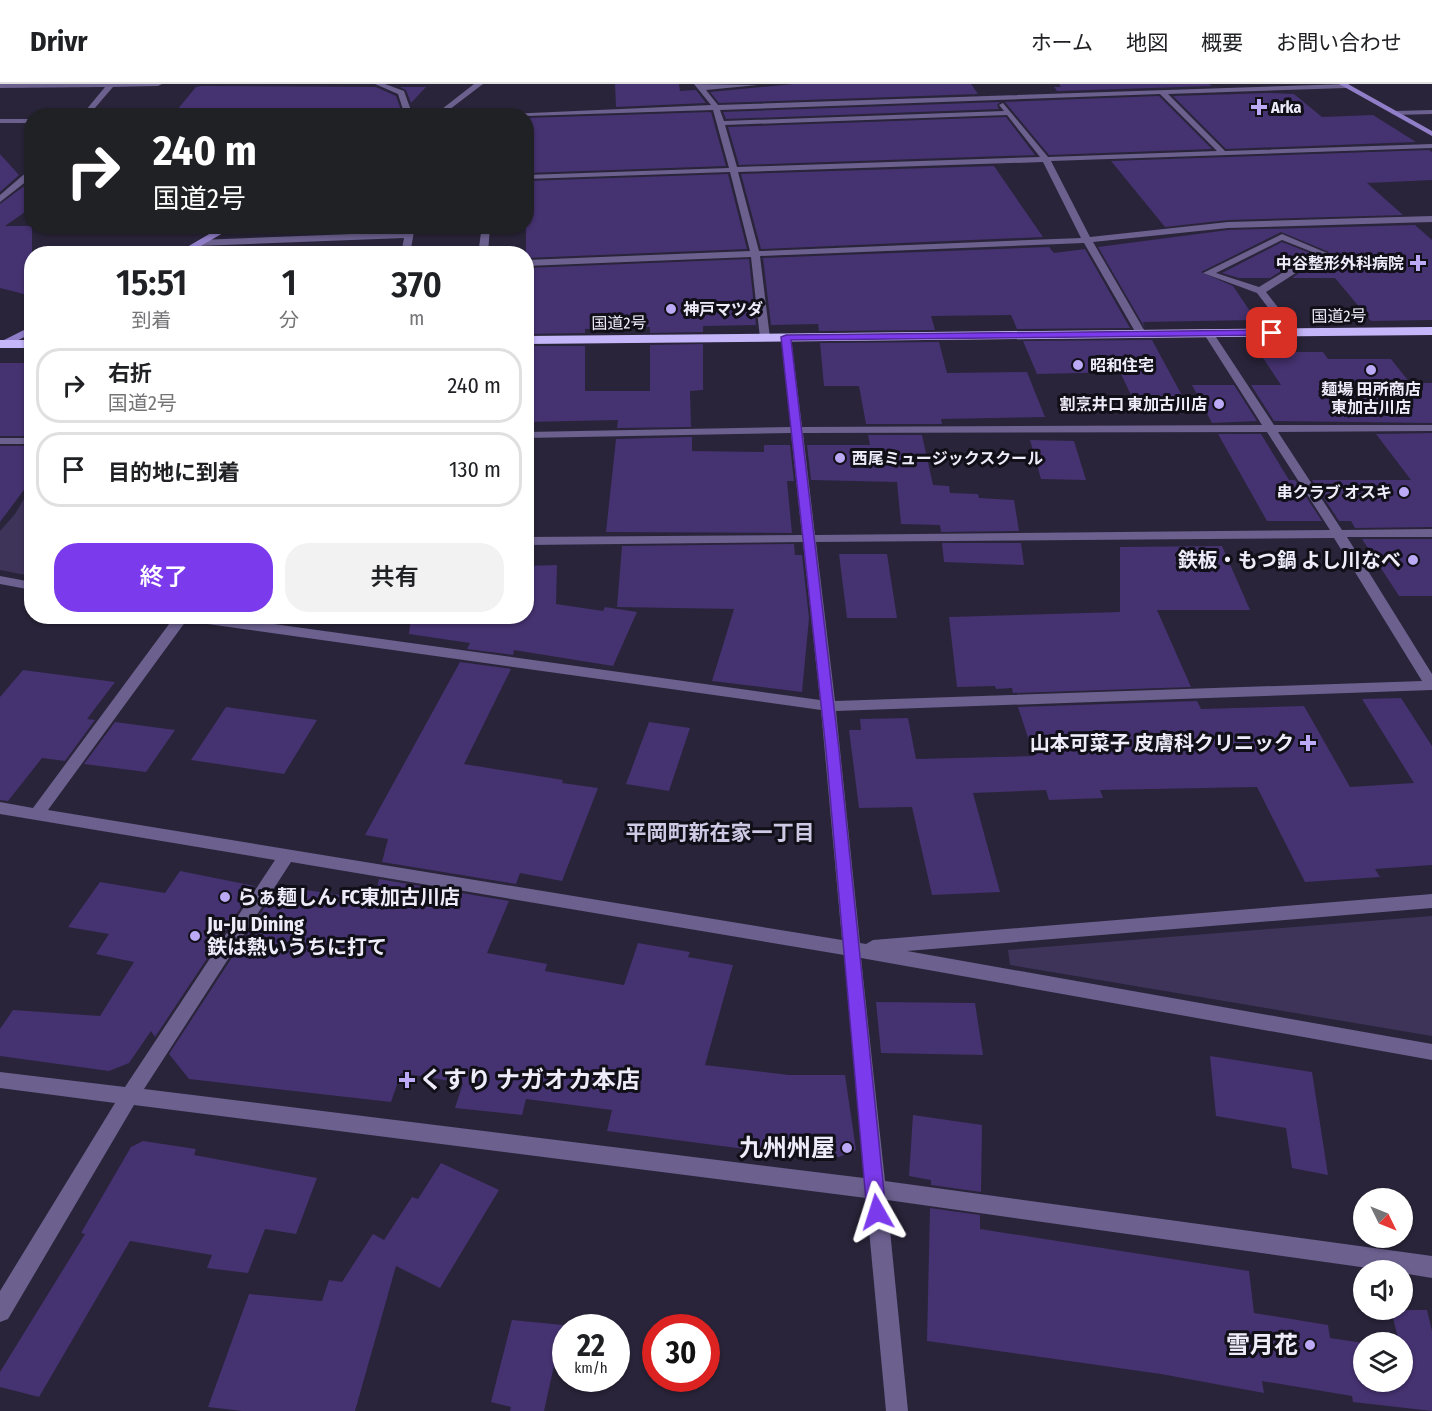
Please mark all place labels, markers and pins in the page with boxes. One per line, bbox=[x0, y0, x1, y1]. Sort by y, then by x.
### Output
place label: Arka bbox=[1270, 98, 1301, 117]
marker: Arka bbox=[1252, 100, 1266, 114]
place label: 中谷整形外科病院 bbox=[1276, 254, 1404, 273]
marker: 中谷整形外科病院 bbox=[1409, 254, 1427, 272]
place label: 神戸マツダ bbox=[683, 300, 763, 319]
marker: 神戸マツダ bbox=[664, 302, 678, 316]
pin bbox=[1246, 307, 1297, 358]
place label: 昭和住宅 bbox=[1090, 356, 1154, 375]
marker: 昭和住宅 bbox=[1071, 358, 1085, 372]
marker: 麺場 田所商店 東加古川店 bbox=[1364, 363, 1378, 377]
place label: 麺場 田所商店 東加古川店 bbox=[1321, 380, 1421, 417]
place label: 割烹井口 東加古川店 bbox=[1060, 395, 1207, 414]
marker: 割烹井口 東加古川店 bbox=[1212, 397, 1226, 411]
place label: 西尾ミュージックスクール bbox=[852, 449, 1043, 468]
marker: 西尾ミュージックスクール bbox=[833, 451, 847, 465]
place label: 串クラブ オスキ bbox=[1277, 483, 1392, 502]
marker: 串クラブ オスキ bbox=[1397, 485, 1411, 499]
place label: 鉄板・もつ鍋 よし川なべ bbox=[1178, 548, 1401, 572]
marker: 鉄板・もつ鍋 よし川なべ bbox=[1406, 553, 1420, 567]
place label: 山本可菜子 皮膚科クリニック bbox=[1030, 731, 1294, 755]
marker: 山本可菜子 皮膚科クリニック bbox=[1299, 734, 1317, 752]
place label: らぁ麺しん FC東加古川店 bbox=[237, 885, 460, 909]
marker: らぁ麺しん FC東加古川店 bbox=[218, 890, 232, 904]
place label: Ju-Ju Dining 鉄は熱いうちに打て bbox=[206, 912, 387, 959]
marker: Ju-Ju Dining 鉄は熱いうちに打て bbox=[188, 929, 202, 943]
place label: くすり ナガオカ本店 bbox=[419, 1066, 640, 1094]
marker: くすり ナガオカ本店 bbox=[400, 1073, 414, 1087]
place label: 九州州屋 bbox=[739, 1134, 835, 1162]
marker: 九州州屋 bbox=[840, 1141, 854, 1155]
place label: 雪月花 bbox=[1226, 1331, 1298, 1359]
marker: 雪月花 bbox=[1303, 1338, 1317, 1352]

